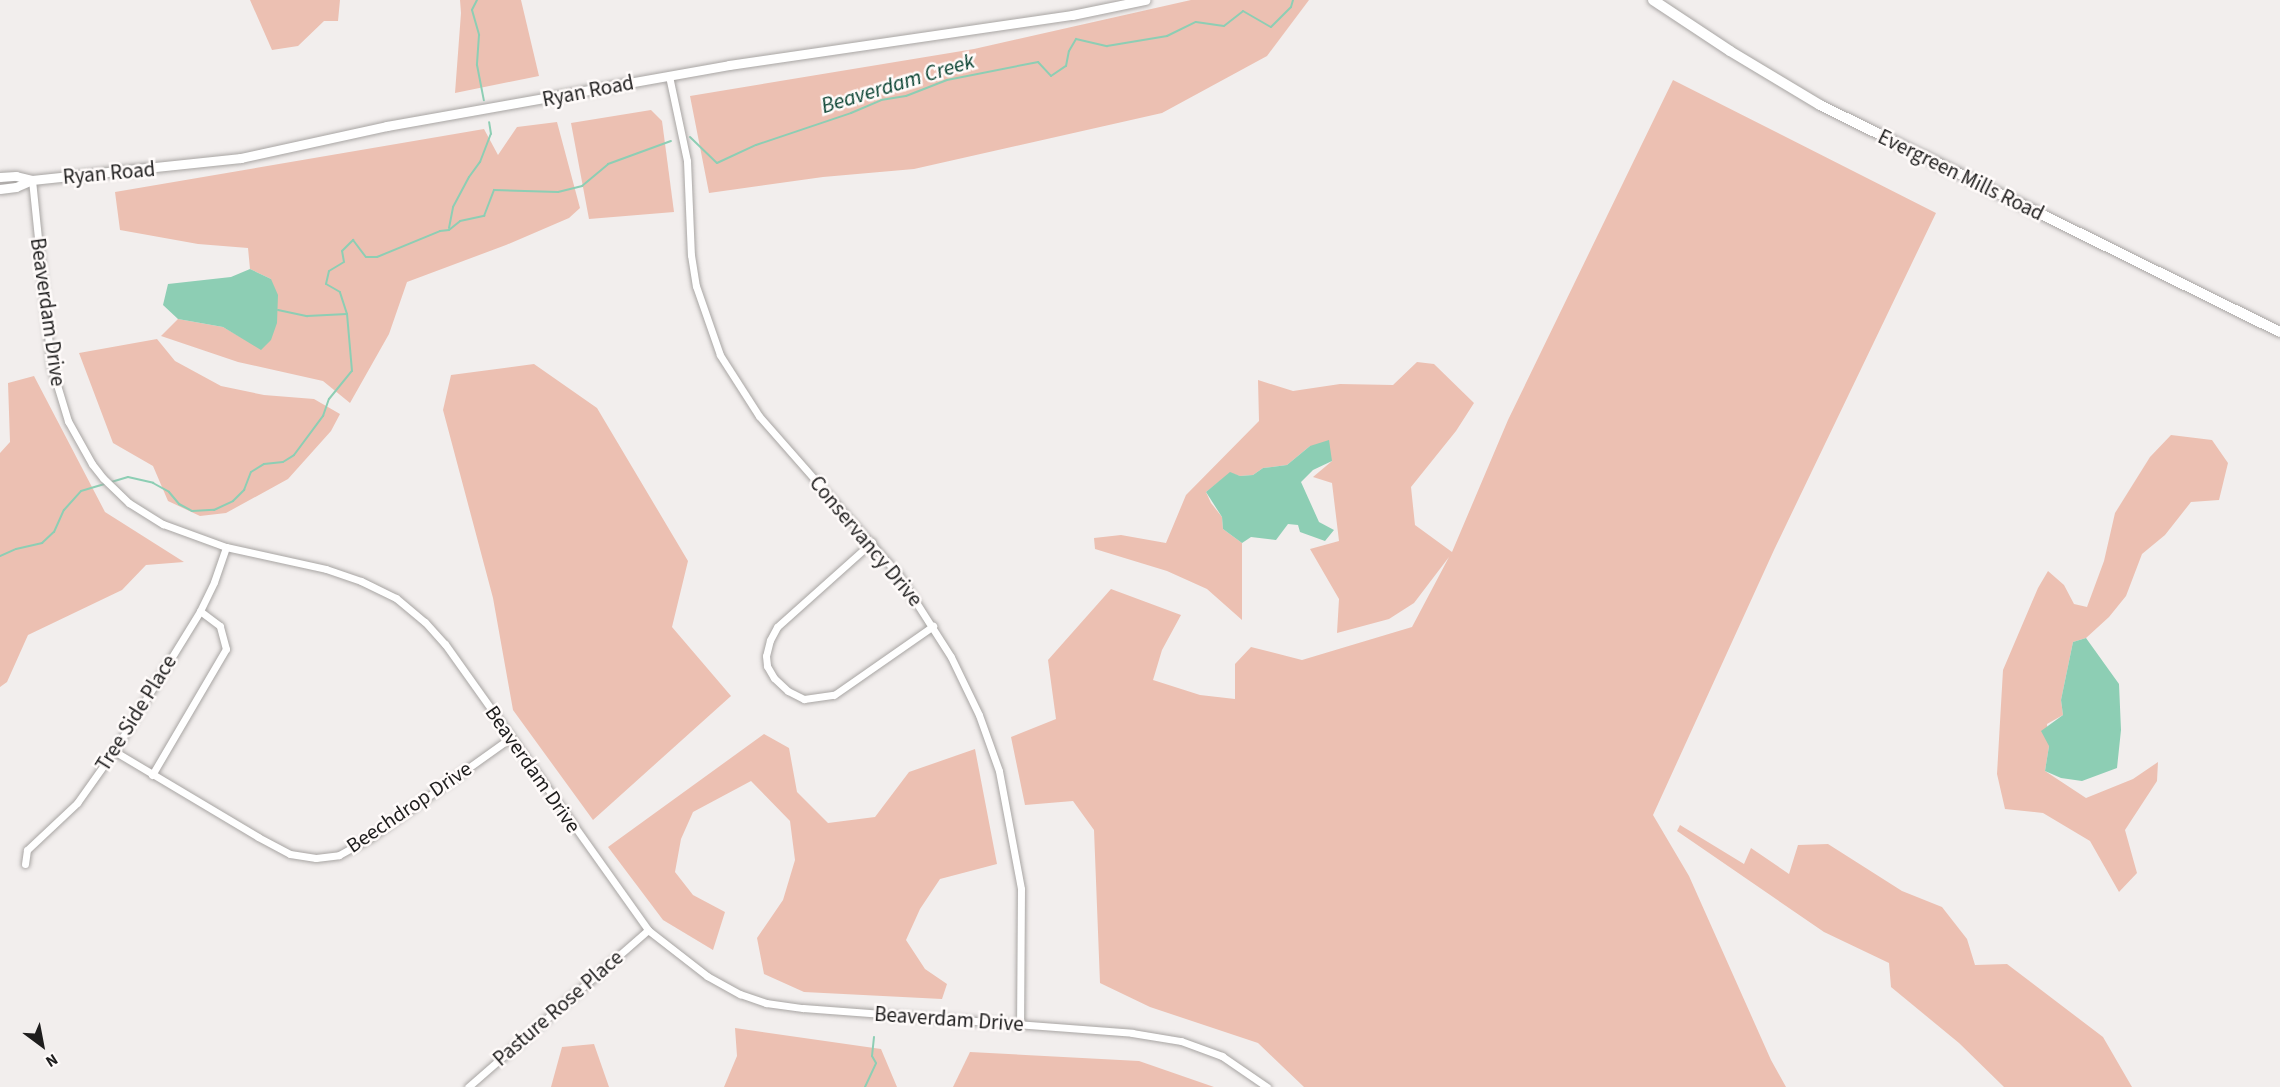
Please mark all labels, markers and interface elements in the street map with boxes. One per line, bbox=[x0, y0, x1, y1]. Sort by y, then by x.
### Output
water label: Beaverdam Creek bbox=[818, 48, 978, 120]
street label: Ryan Road bbox=[540, 70, 636, 112]
street label: Evergreen Mills Road bbox=[1874, 124, 2048, 226]
street label: Ryan Road bbox=[62, 156, 156, 190]
street label: Beaverdam Drive bbox=[25, 236, 71, 388]
street label: Conservancy Drive bbox=[804, 471, 928, 611]
street label: Tree Side Place bbox=[90, 650, 182, 776]
street label: Beaverdam Drive bbox=[480, 700, 586, 838]
street label: Beechdrop Drive bbox=[342, 756, 476, 858]
street label: Pasture Rose Place bbox=[488, 945, 628, 1071]
street label: Beaverdam Drive bbox=[873, 1001, 1025, 1037]
north arrow bbox=[12, 1015, 72, 1075]
text: N bbox=[41, 1048, 62, 1072]

